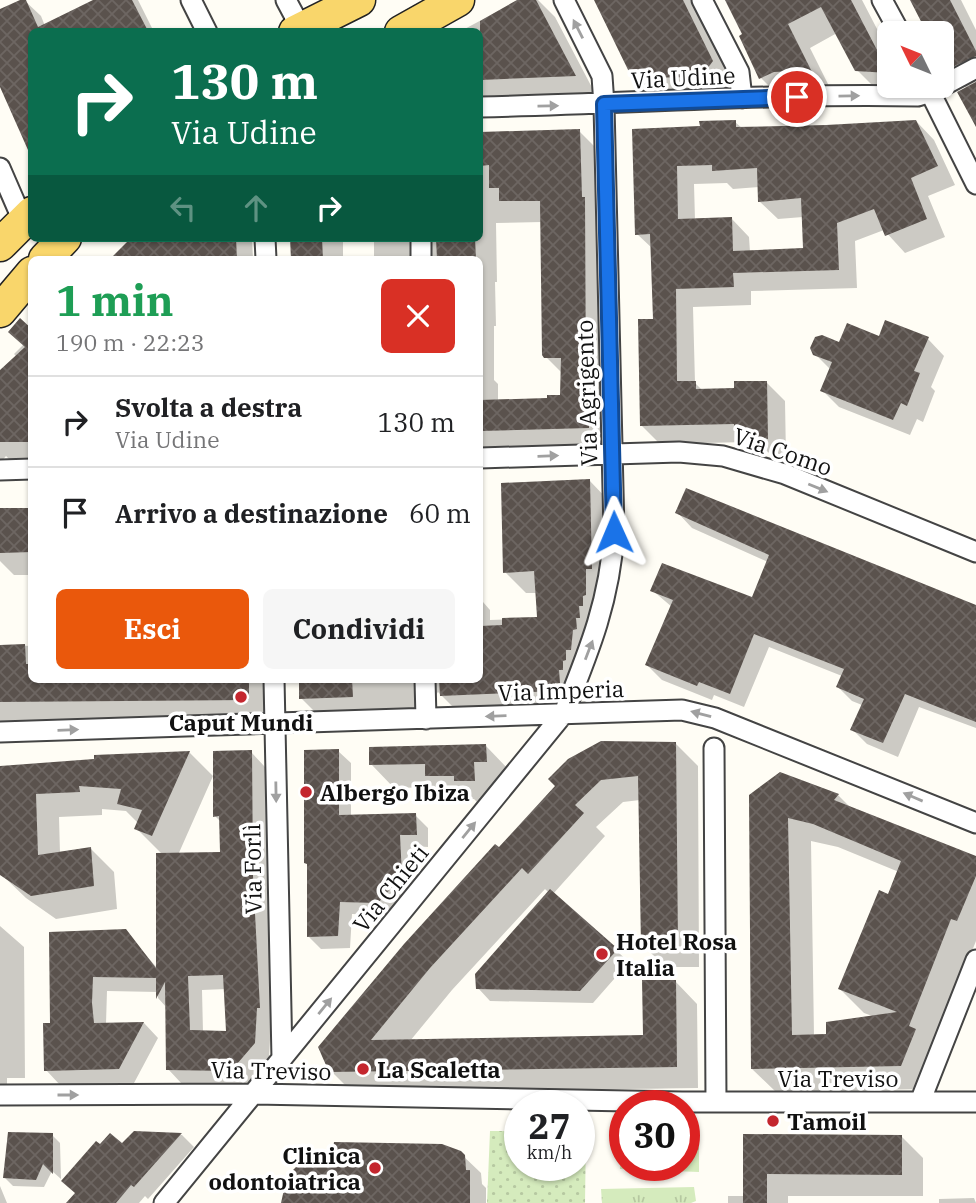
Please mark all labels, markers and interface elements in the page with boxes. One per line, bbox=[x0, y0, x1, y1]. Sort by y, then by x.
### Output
one-way arrow bbox=[572, 19, 584, 39]
north arrow bbox=[877, 21, 954, 98]
map controls bbox=[877, 21, 954, 98]
text: 130 m bbox=[171, 49, 318, 112]
icon: right bbox=[56, 56, 147, 147]
street label: Via Udine bbox=[630, 59, 736, 95]
pin bbox=[767, 67, 827, 127]
icon: arrive bbox=[778, 78, 816, 116]
one-way arrow bbox=[838, 91, 860, 102]
one-way arrow bbox=[537, 100, 559, 112]
text: Via Udine bbox=[171, 111, 317, 153]
icon: left bbox=[164, 189, 202, 227]
icon: ahead bbox=[237, 189, 275, 227]
icon: right bbox=[310, 189, 348, 227]
text: 1 min bbox=[56, 273, 174, 328]
button: close bbox=[381, 279, 455, 353]
street label: Via Agrigento bbox=[568, 319, 604, 467]
text: 190 m · 22:23 bbox=[56, 327, 205, 357]
text: Svolta a destra bbox=[115, 390, 302, 424]
icon: right bbox=[56, 403, 94, 441]
text: 130 m bbox=[377, 405, 455, 439]
street label: Via Como bbox=[730, 420, 836, 482]
text: Via Udine bbox=[115, 424, 220, 454]
one-way arrow bbox=[537, 450, 559, 462]
one-way arrow bbox=[808, 483, 829, 494]
icon: arrive bbox=[56, 494, 94, 532]
position arrow bbox=[577, 495, 651, 569]
text: Arrivo a destinazione bbox=[115, 496, 388, 530]
text: 60 m bbox=[409, 496, 471, 530]
button: Esci bbox=[56, 589, 249, 669]
button: Condividi bbox=[263, 589, 455, 669]
one-way arrow bbox=[584, 639, 595, 660]
street label: Via Imperia bbox=[497, 673, 625, 707]
marker: Caput Mundi bbox=[233, 689, 249, 705]
place label: Caput Mundi bbox=[169, 707, 314, 737]
one-way arrow bbox=[690, 709, 711, 719]
one-way arrow bbox=[485, 711, 507, 722]
one-way arrow bbox=[57, 725, 79, 736]
place label: Albergo Ibiza bbox=[320, 777, 470, 807]
one-way arrow bbox=[270, 781, 281, 803]
marker: Albergo Ibiza bbox=[298, 784, 314, 800]
one-way arrow bbox=[903, 791, 923, 803]
one-way arrow bbox=[461, 822, 476, 839]
street label: Via Forlì bbox=[236, 823, 268, 915]
street label: Via Chieti bbox=[346, 838, 434, 938]
place label: Hotel Rosa Italia bbox=[616, 926, 737, 982]
marker: Hotel Rosa Italia bbox=[594, 946, 610, 962]
one-way arrow bbox=[317, 998, 332, 1015]
street label: Via Treviso bbox=[210, 1054, 332, 1086]
place label: La Scaletta bbox=[377, 1054, 501, 1084]
marker: La Scaletta bbox=[355, 1061, 371, 1077]
street label: Via Treviso bbox=[778, 1063, 898, 1093]
one-way arrow bbox=[57, 1089, 79, 1101]
speed limit sign: 30 bbox=[609, 1090, 700, 1181]
text: 27 bbox=[528, 1103, 571, 1149]
place label: Tamoil bbox=[787, 1106, 866, 1136]
marker: Tamoil bbox=[765, 1113, 781, 1129]
place label: Clinica odontoiatrica bbox=[208, 1140, 361, 1196]
text: km/h bbox=[527, 1141, 572, 1164]
marker: Clinica odontoiatrica bbox=[367, 1160, 383, 1176]

